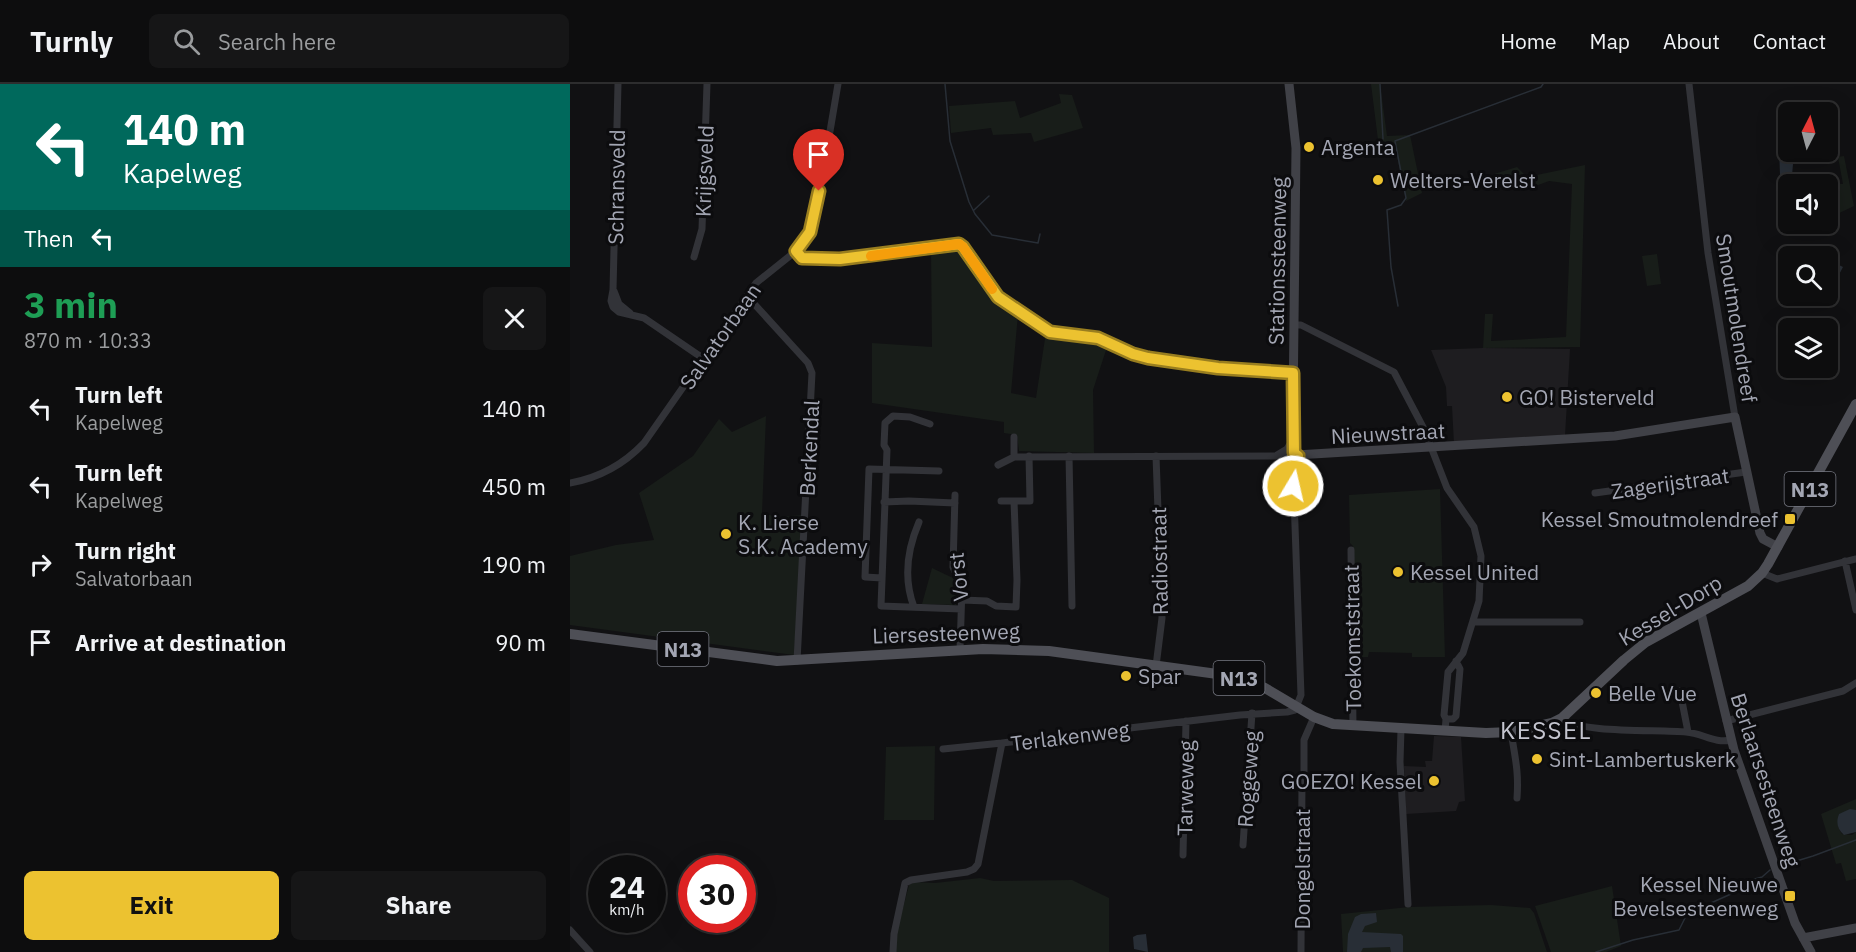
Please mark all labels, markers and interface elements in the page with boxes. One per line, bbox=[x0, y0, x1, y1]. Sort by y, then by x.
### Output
search box bbox=[149, 14, 569, 68]
text: Turnly bbox=[30, 23, 113, 60]
icon: search bbox=[170, 25, 203, 58]
text: Search here bbox=[218, 27, 336, 56]
text: Home bbox=[1500, 27, 1557, 55]
text: Map bbox=[1590, 27, 1630, 55]
text: About bbox=[1663, 27, 1720, 55]
text: Contact bbox=[1753, 27, 1826, 55]
text: 140 m bbox=[123, 102, 246, 157]
north arrow bbox=[1778, 102, 1838, 162]
map controls bbox=[1778, 102, 1838, 378]
icon: left bbox=[24, 108, 102, 186]
street label: Krijgsveld bbox=[688, 125, 720, 217]
street label: Schransveld bbox=[601, 129, 631, 245]
pin bbox=[793, 129, 844, 191]
place label: Argenta bbox=[1321, 133, 1395, 161]
icon: arrive bbox=[802, 138, 835, 171]
marker: Argenta bbox=[1302, 140, 1316, 154]
text: Kapelweg bbox=[123, 155, 242, 190]
place label: Welters-Verelst bbox=[1390, 166, 1536, 194]
marker: Welters-Verelst bbox=[1371, 173, 1385, 187]
button: sound bbox=[1778, 174, 1838, 234]
street label: Stationssteenweg bbox=[1262, 177, 1292, 345]
icon: left bbox=[86, 222, 119, 255]
text: Then bbox=[24, 224, 74, 253]
street label: Smoutmolendreef bbox=[1710, 232, 1764, 405]
button: search bbox=[1778, 246, 1838, 306]
street label: Salvatorbaan bbox=[673, 277, 767, 395]
text: 3 min bbox=[24, 281, 118, 328]
button: close bbox=[483, 287, 546, 350]
button: layers bbox=[1778, 318, 1838, 378]
text: 870 m · 10:33 bbox=[24, 327, 152, 354]
text: Turn left bbox=[75, 380, 163, 409]
place label: GO! Bisterveld bbox=[1519, 383, 1655, 411]
marker: GO! Bisterveld bbox=[1500, 390, 1514, 404]
icon: left bbox=[24, 392, 57, 425]
text: 140 m bbox=[482, 394, 546, 423]
street label: Berkendal bbox=[793, 399, 826, 497]
text: Kapelweg bbox=[75, 409, 163, 436]
street label: Nieuwstraat bbox=[1330, 416, 1446, 450]
position arrow bbox=[1261, 454, 1325, 518]
text: Turn left bbox=[75, 458, 163, 487]
street label: Zagerijstraat bbox=[1609, 461, 1731, 505]
icon: left bbox=[24, 470, 57, 503]
text: 450 m bbox=[482, 472, 546, 501]
road number: N13 bbox=[1784, 472, 1836, 506]
text: Kapelweg bbox=[75, 487, 163, 514]
place label: Kessel Smoutmolendreef bbox=[1541, 505, 1778, 533]
street label: Radiostraat bbox=[1144, 507, 1174, 615]
place label: K. Lierse S.K. Academy bbox=[738, 508, 868, 560]
marker: Kessel Smoutmolendreef bbox=[1783, 512, 1797, 526]
marker: K. Lierse S.K. Academy bbox=[719, 527, 733, 541]
text: Turn right bbox=[75, 536, 176, 565]
icon: right bbox=[24, 548, 57, 581]
text: 190 m bbox=[482, 550, 546, 579]
street label: Vorst bbox=[942, 551, 974, 603]
place label: Kessel United bbox=[1410, 558, 1539, 586]
street label: Toekomststraat bbox=[1337, 564, 1367, 712]
text: Salvatorbaan bbox=[75, 565, 193, 592]
marker: Kessel United bbox=[1391, 565, 1405, 579]
street label: Kessel-Dorp bbox=[1613, 568, 1727, 652]
street label: Liersesteenweg bbox=[872, 616, 1020, 650]
icon: arrive bbox=[24, 626, 57, 659]
text: Arrive at destination bbox=[75, 628, 286, 657]
text: 90 m bbox=[495, 628, 546, 657]
road number: N13 bbox=[658, 632, 708, 666]
road number: N13 bbox=[1214, 661, 1264, 695]
place label: Spar bbox=[1138, 662, 1182, 690]
marker: Spar bbox=[1119, 669, 1133, 683]
place label: Belle Vue bbox=[1608, 679, 1697, 707]
marker: Belle Vue bbox=[1589, 686, 1603, 700]
street label: Berlaarsesteenweg bbox=[1725, 689, 1807, 871]
district label: KESSEL bbox=[1500, 714, 1592, 746]
street label: Terlakenweg bbox=[1009, 715, 1131, 757]
street label: Roggeweg bbox=[1231, 730, 1265, 828]
street label: Tarweweg bbox=[1170, 740, 1200, 836]
place label: Sint-Lambertuskerk bbox=[1549, 745, 1736, 773]
marker: Sint-Lambertuskerk bbox=[1530, 752, 1544, 766]
place label: GOEZO! Kessel bbox=[1281, 767, 1422, 795]
marker: GOEZO! Kessel bbox=[1427, 774, 1441, 788]
street label: Dongelstraat bbox=[1288, 809, 1316, 929]
speed limit sign: 30 bbox=[678, 855, 756, 933]
text: 24 bbox=[609, 867, 645, 906]
place label: Kessel Nieuwe Bevelsesteenweg bbox=[1613, 870, 1778, 922]
button: Exit bbox=[24, 871, 279, 940]
button: Share bbox=[291, 871, 546, 940]
marker: Kessel Nieuwe Bevelsesteenweg bbox=[1783, 889, 1797, 903]
text: km/h bbox=[609, 900, 645, 919]

